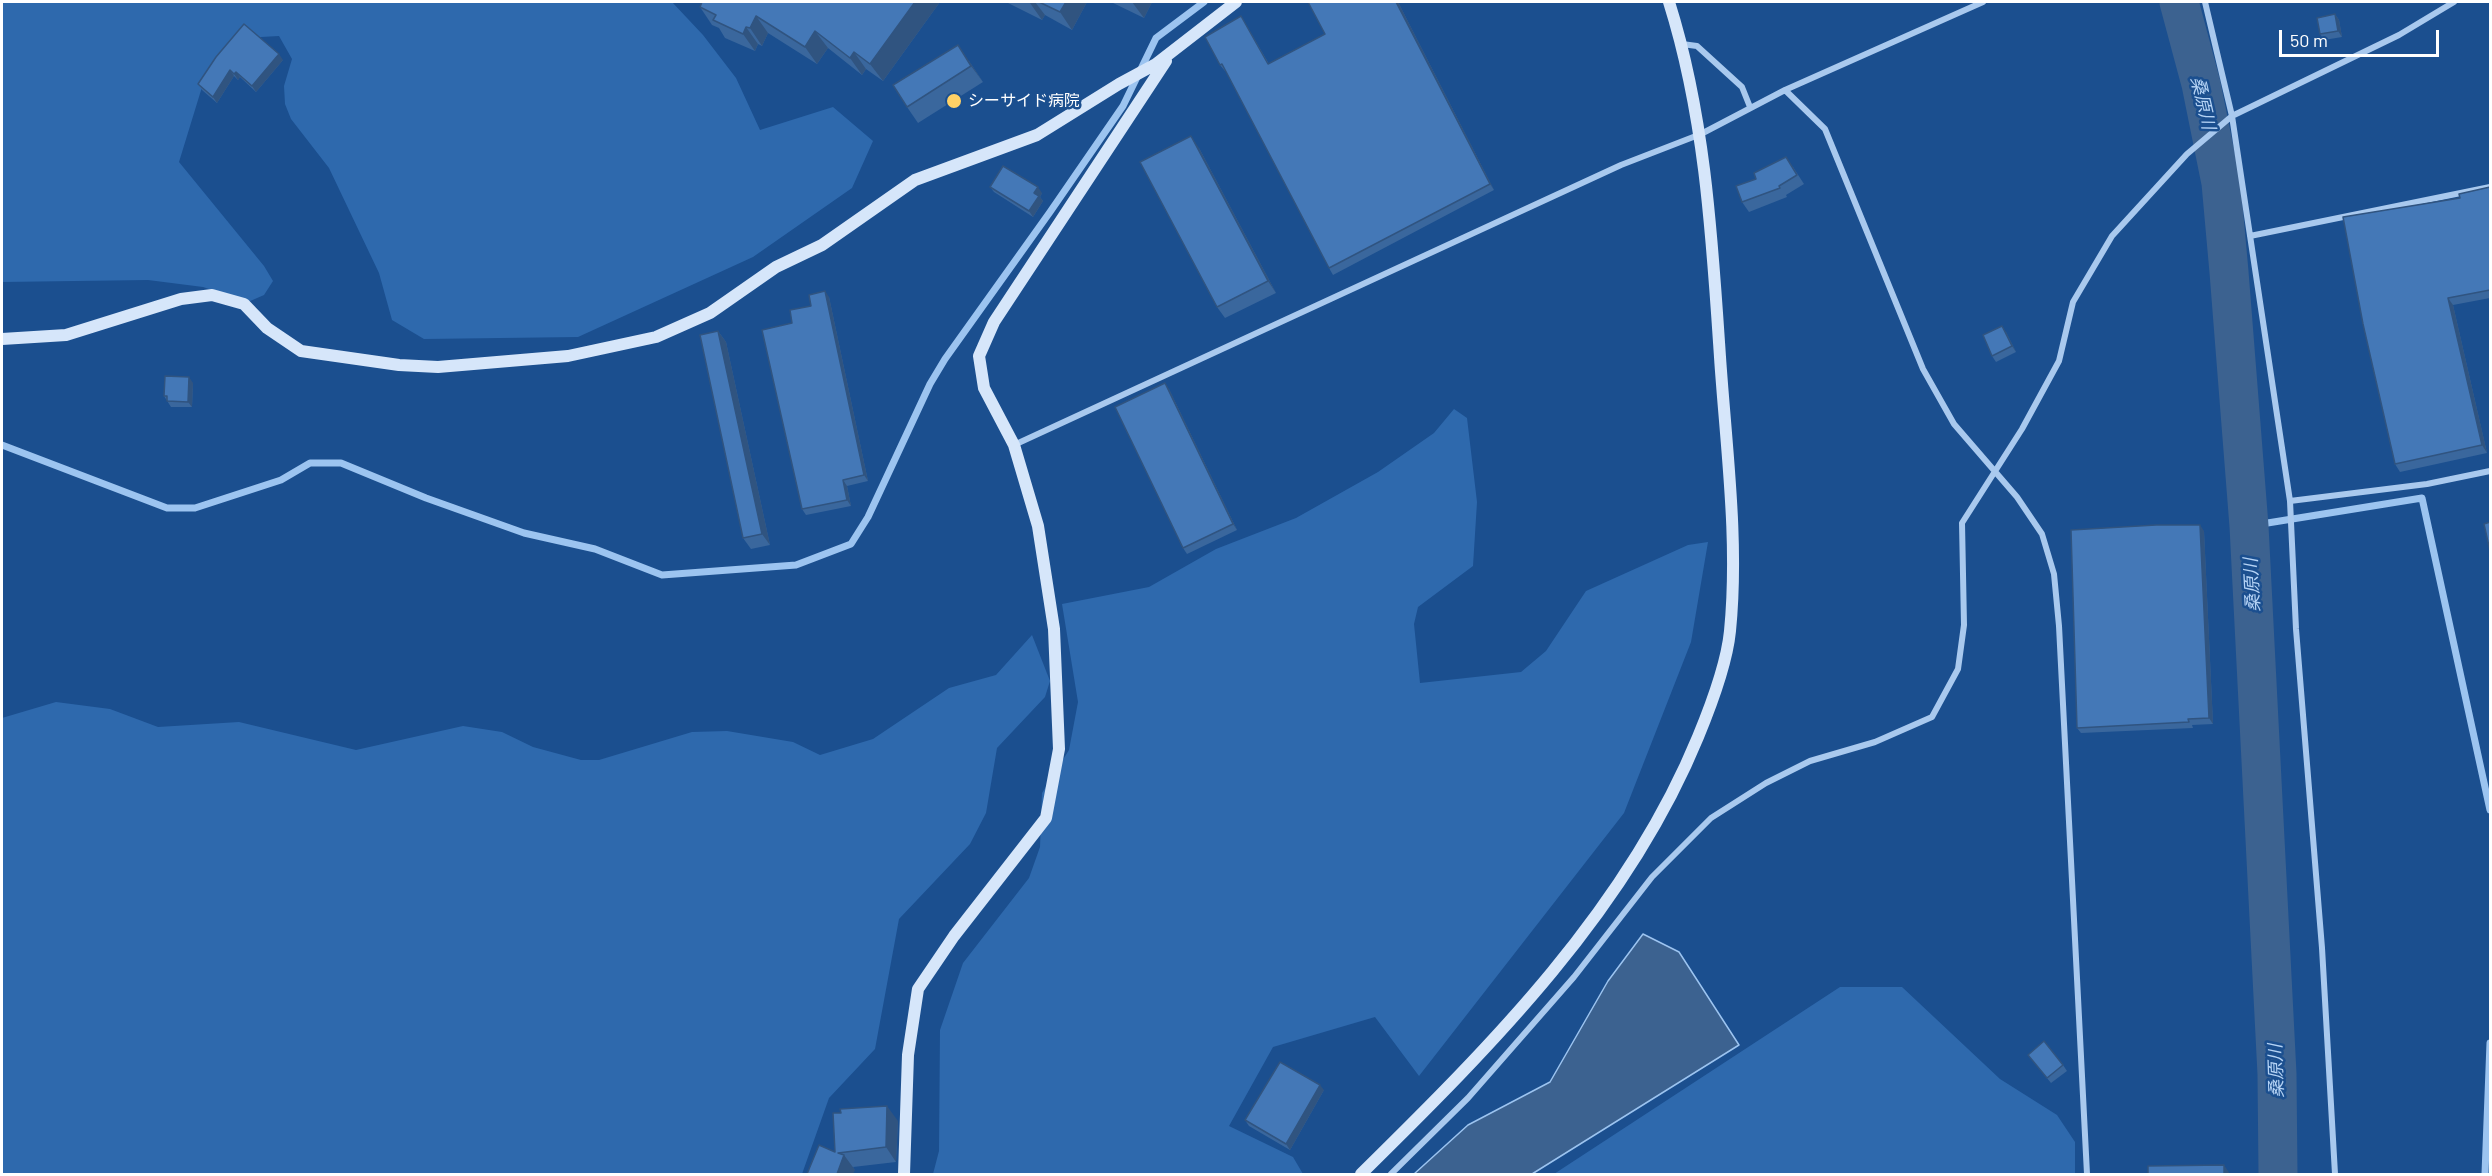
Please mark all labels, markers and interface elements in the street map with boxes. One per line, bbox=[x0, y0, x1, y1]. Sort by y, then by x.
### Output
scale bar bbox=[2282, 18, 2442, 56]
text: 50 m bbox=[2290, 29, 2328, 51]
water label: 桑原川 bbox=[2186, 74, 2220, 132]
place label: シーサイド病院 bbox=[968, 91, 1080, 111]
marker: シーサイド病院 bbox=[945, 92, 963, 110]
water label: 桑原川 bbox=[2240, 557, 2264, 613]
water label: 桑原川 bbox=[2264, 1044, 2288, 1098]

